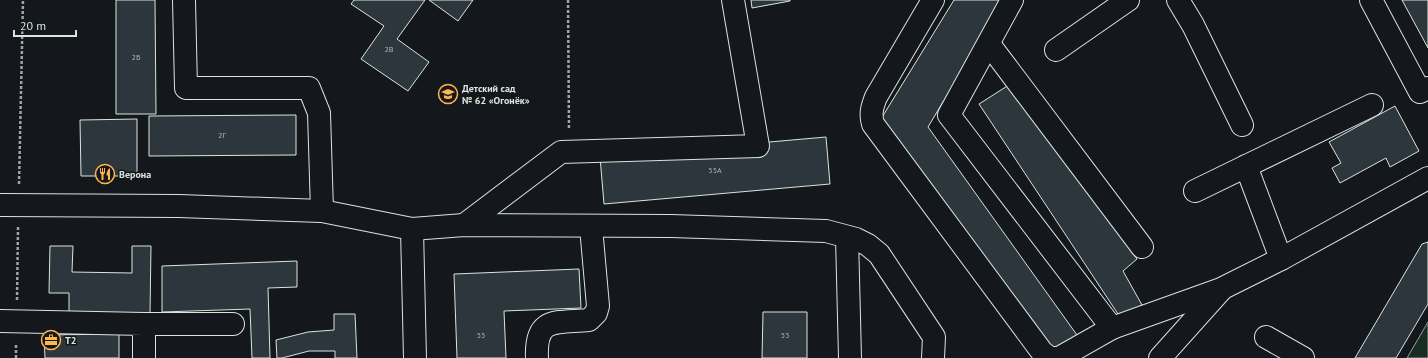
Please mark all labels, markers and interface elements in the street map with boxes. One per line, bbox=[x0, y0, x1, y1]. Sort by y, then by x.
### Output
scale bar bbox=[14, 12, 76, 38]
text: 20 m bbox=[20, 18, 46, 33]
house number: 2В bbox=[384, 44, 394, 54]
house number: 2Б bbox=[132, 52, 141, 62]
place label: Детский сад № 62 «Огонёк» bbox=[462, 82, 530, 107]
school or university icon: Детский сад № 62 «Огонёк» bbox=[437, 83, 459, 105]
house number: 2Г bbox=[218, 130, 226, 140]
restaurant icon: Верона bbox=[94, 163, 116, 185]
house number: 55А bbox=[708, 165, 722, 175]
place label: Верона bbox=[119, 168, 151, 181]
office icon: T2 bbox=[40, 329, 62, 351]
house number: 55 bbox=[477, 330, 485, 340]
house number: 53 bbox=[781, 330, 789, 340]
place label: T2 bbox=[65, 334, 76, 347]

